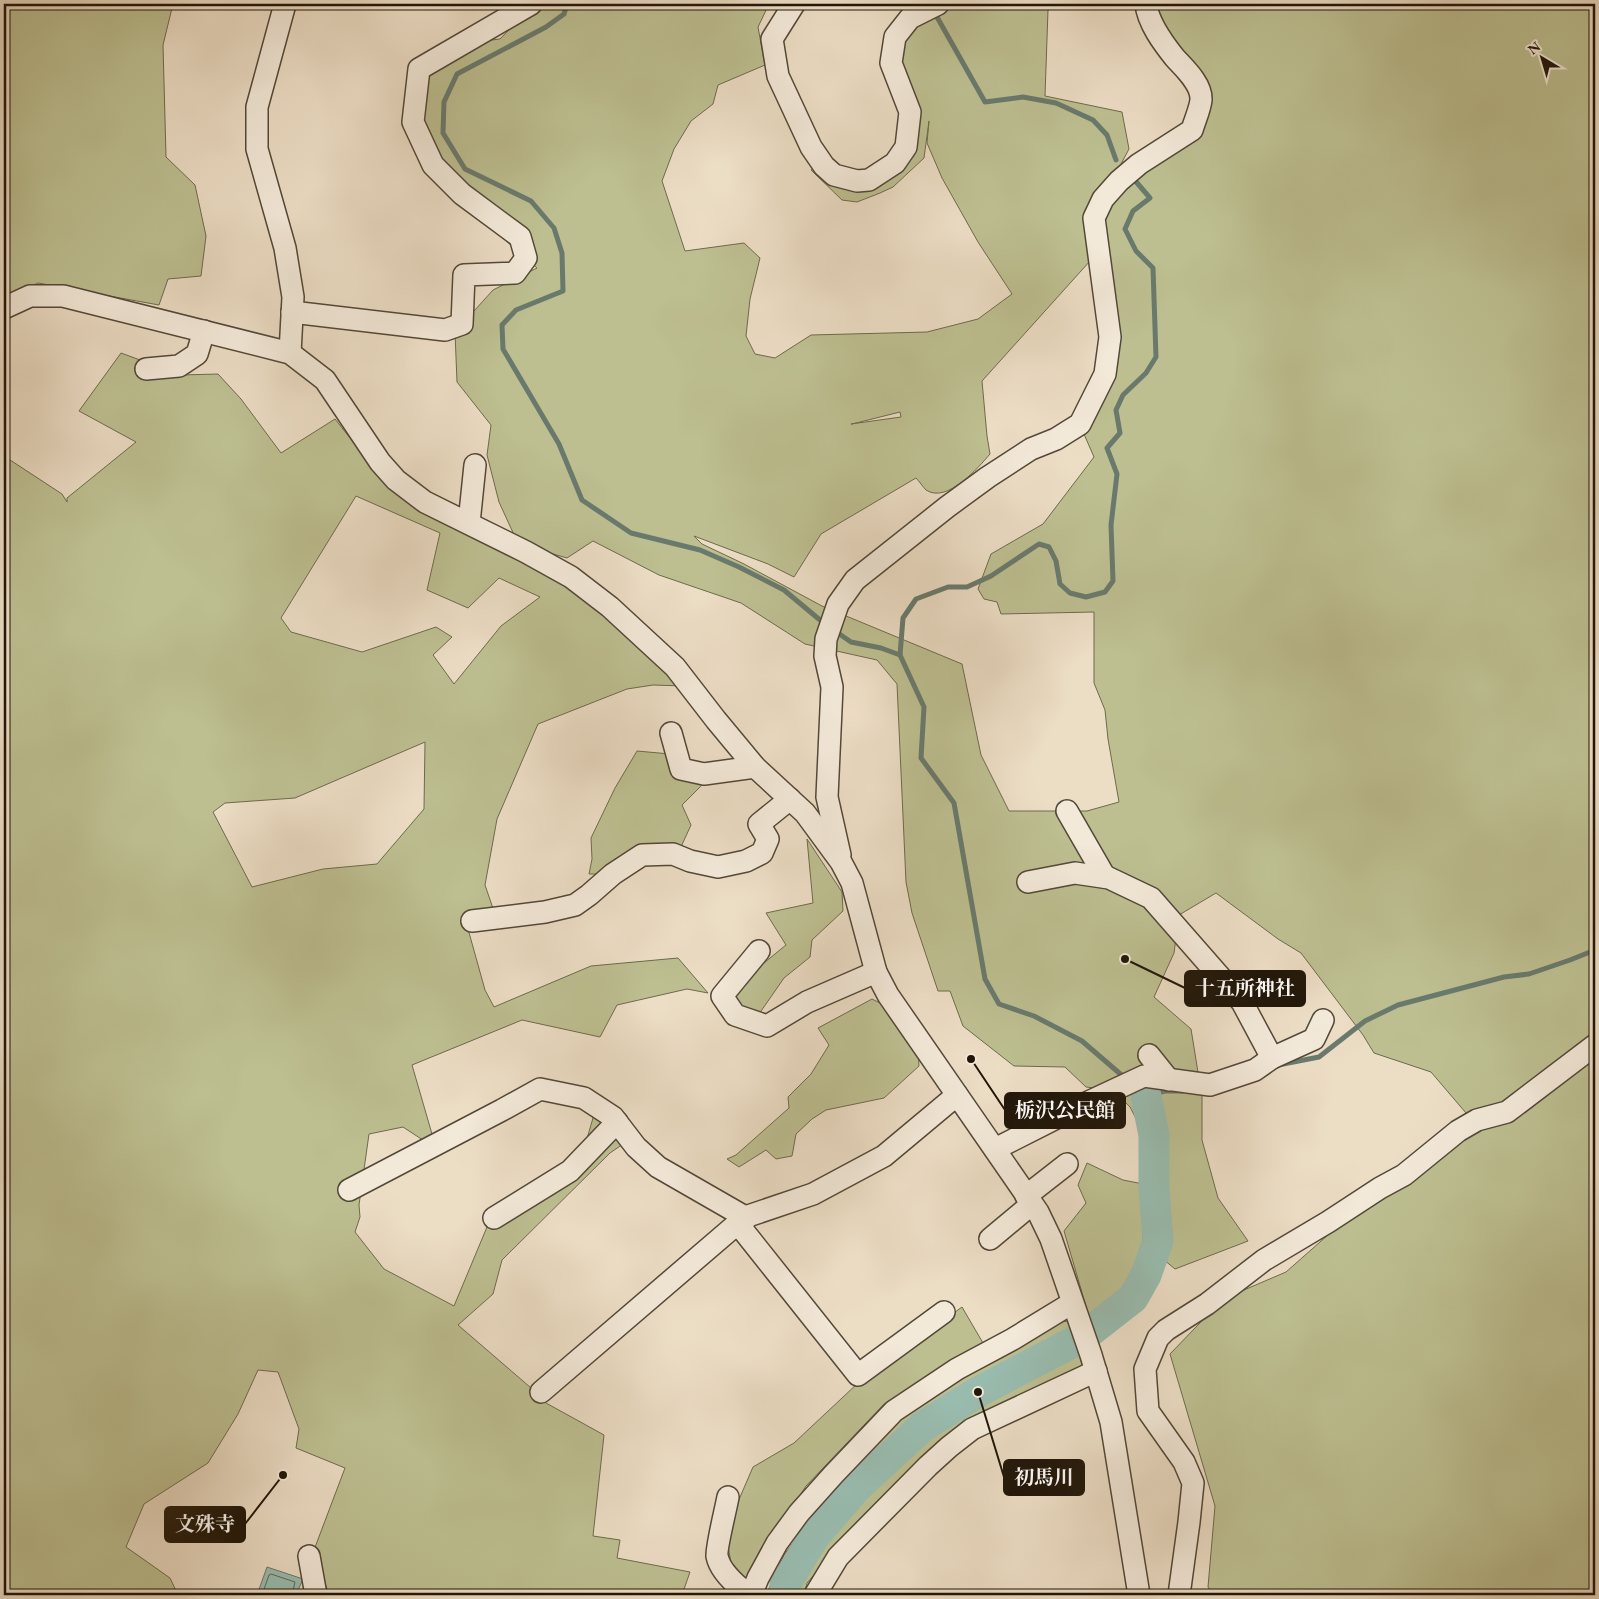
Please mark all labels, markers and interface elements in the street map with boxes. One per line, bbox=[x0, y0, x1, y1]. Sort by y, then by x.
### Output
north arrow bbox=[1516, 32, 1566, 82]
text: N bbox=[1524, 37, 1545, 58]
callout: 十五所神社 bbox=[1185, 971, 1305, 1006]
text: 十五所神社 bbox=[1195, 975, 1295, 1001]
callout: 栃沢公民館 bbox=[1005, 1093, 1125, 1128]
text: 栃沢公民館 bbox=[1015, 1097, 1115, 1123]
callout: 初馬川 bbox=[1004, 1460, 1084, 1495]
text: 初馬川 bbox=[1014, 1464, 1074, 1490]
callout: 文殊寺 bbox=[165, 1507, 245, 1542]
text: 文殊寺 bbox=[175, 1511, 235, 1537]

